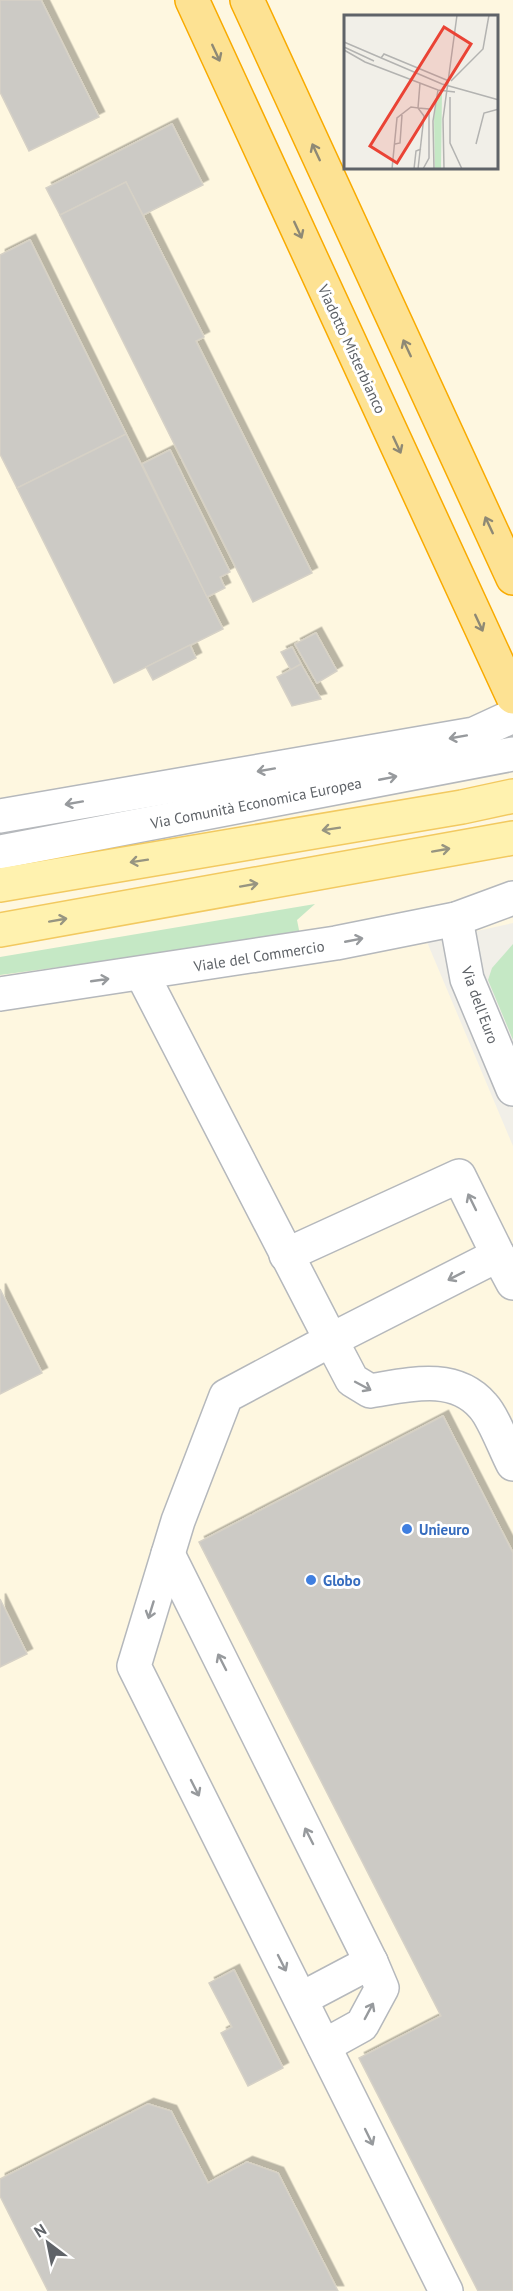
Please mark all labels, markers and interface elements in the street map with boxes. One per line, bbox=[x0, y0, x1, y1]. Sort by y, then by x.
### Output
inset map bbox=[344, 15, 498, 170]
one-way arrow bbox=[211, 44, 222, 62]
one-way arrow bbox=[310, 143, 322, 161]
one-way arrow bbox=[292, 221, 304, 239]
street label: Viadotto Misterbianco bbox=[313, 281, 390, 417]
one-way arrow bbox=[400, 339, 412, 357]
one-way arrow bbox=[391, 436, 403, 454]
one-way arrow bbox=[482, 516, 494, 534]
one-way arrow bbox=[473, 613, 485, 631]
one-way arrow bbox=[449, 731, 469, 742]
one-way arrow bbox=[257, 765, 277, 776]
one-way arrow bbox=[377, 772, 397, 783]
street label: Via Comunità Economica Europea bbox=[148, 773, 363, 833]
one-way arrow bbox=[65, 798, 85, 809]
one-way arrow bbox=[322, 823, 342, 834]
one-way arrow bbox=[431, 845, 451, 856]
one-way arrow bbox=[130, 856, 149, 867]
one-way arrow bbox=[239, 879, 259, 890]
one-way arrow bbox=[47, 914, 67, 925]
one-way arrow bbox=[344, 934, 364, 945]
street label: Viale del Commercio bbox=[191, 936, 326, 976]
street label: Via dell'Euro bbox=[457, 963, 503, 1046]
one-way arrow bbox=[89, 974, 109, 985]
one-way arrow bbox=[466, 1194, 477, 1212]
one-way arrow bbox=[447, 1271, 465, 1282]
one-way arrow bbox=[354, 1380, 371, 1392]
place label: Unieuro bbox=[419, 1520, 470, 1539]
marker: Unieuro bbox=[400, 1522, 414, 1536]
place label: Globo bbox=[323, 1571, 361, 1590]
marker: Globo bbox=[304, 1573, 318, 1587]
one-way arrow bbox=[145, 1600, 156, 1619]
one-way arrow bbox=[215, 1653, 227, 1671]
one-way arrow bbox=[190, 1779, 201, 1797]
one-way arrow bbox=[302, 1828, 314, 1846]
one-way arrow bbox=[277, 1953, 289, 1971]
one-way arrow bbox=[364, 2003, 375, 2021]
one-way arrow bbox=[364, 2128, 376, 2146]
north arrow bbox=[18, 2213, 78, 2273]
text: N bbox=[30, 2219, 50, 2242]

